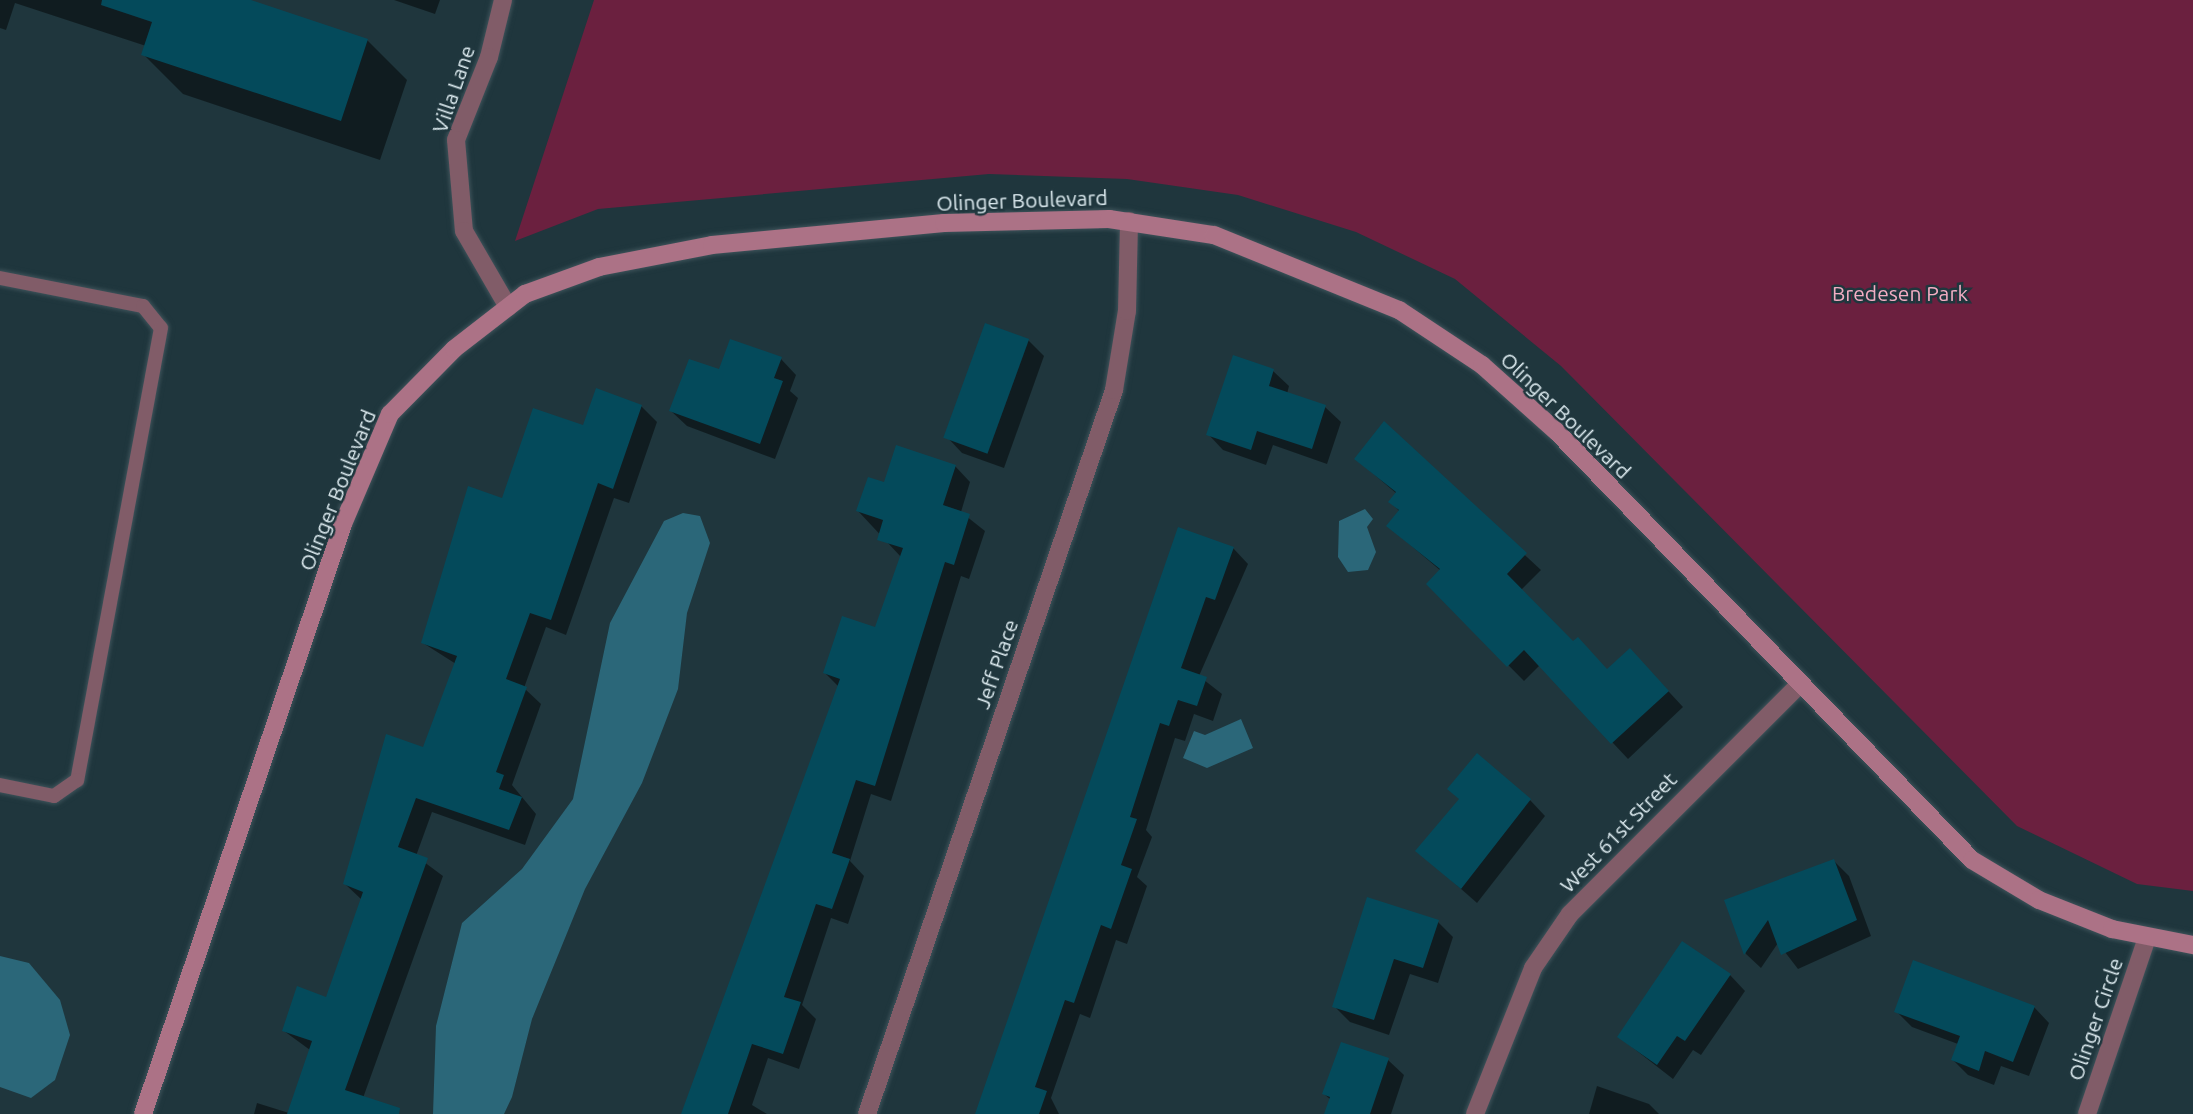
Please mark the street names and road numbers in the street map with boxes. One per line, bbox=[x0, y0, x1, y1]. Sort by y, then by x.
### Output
street label: Villa Lane bbox=[426, 42, 480, 136]
street label: Olinger Boulevard bbox=[936, 184, 1108, 216]
street label: Olinger Boulevard bbox=[1496, 346, 1636, 484]
street label: Olinger Boulevard bbox=[293, 406, 381, 574]
street label: Jeff Place bbox=[969, 616, 1023, 712]
street label: West 61st Street bbox=[1554, 767, 1682, 897]
street label: Olinger Circle bbox=[2062, 954, 2128, 1084]

